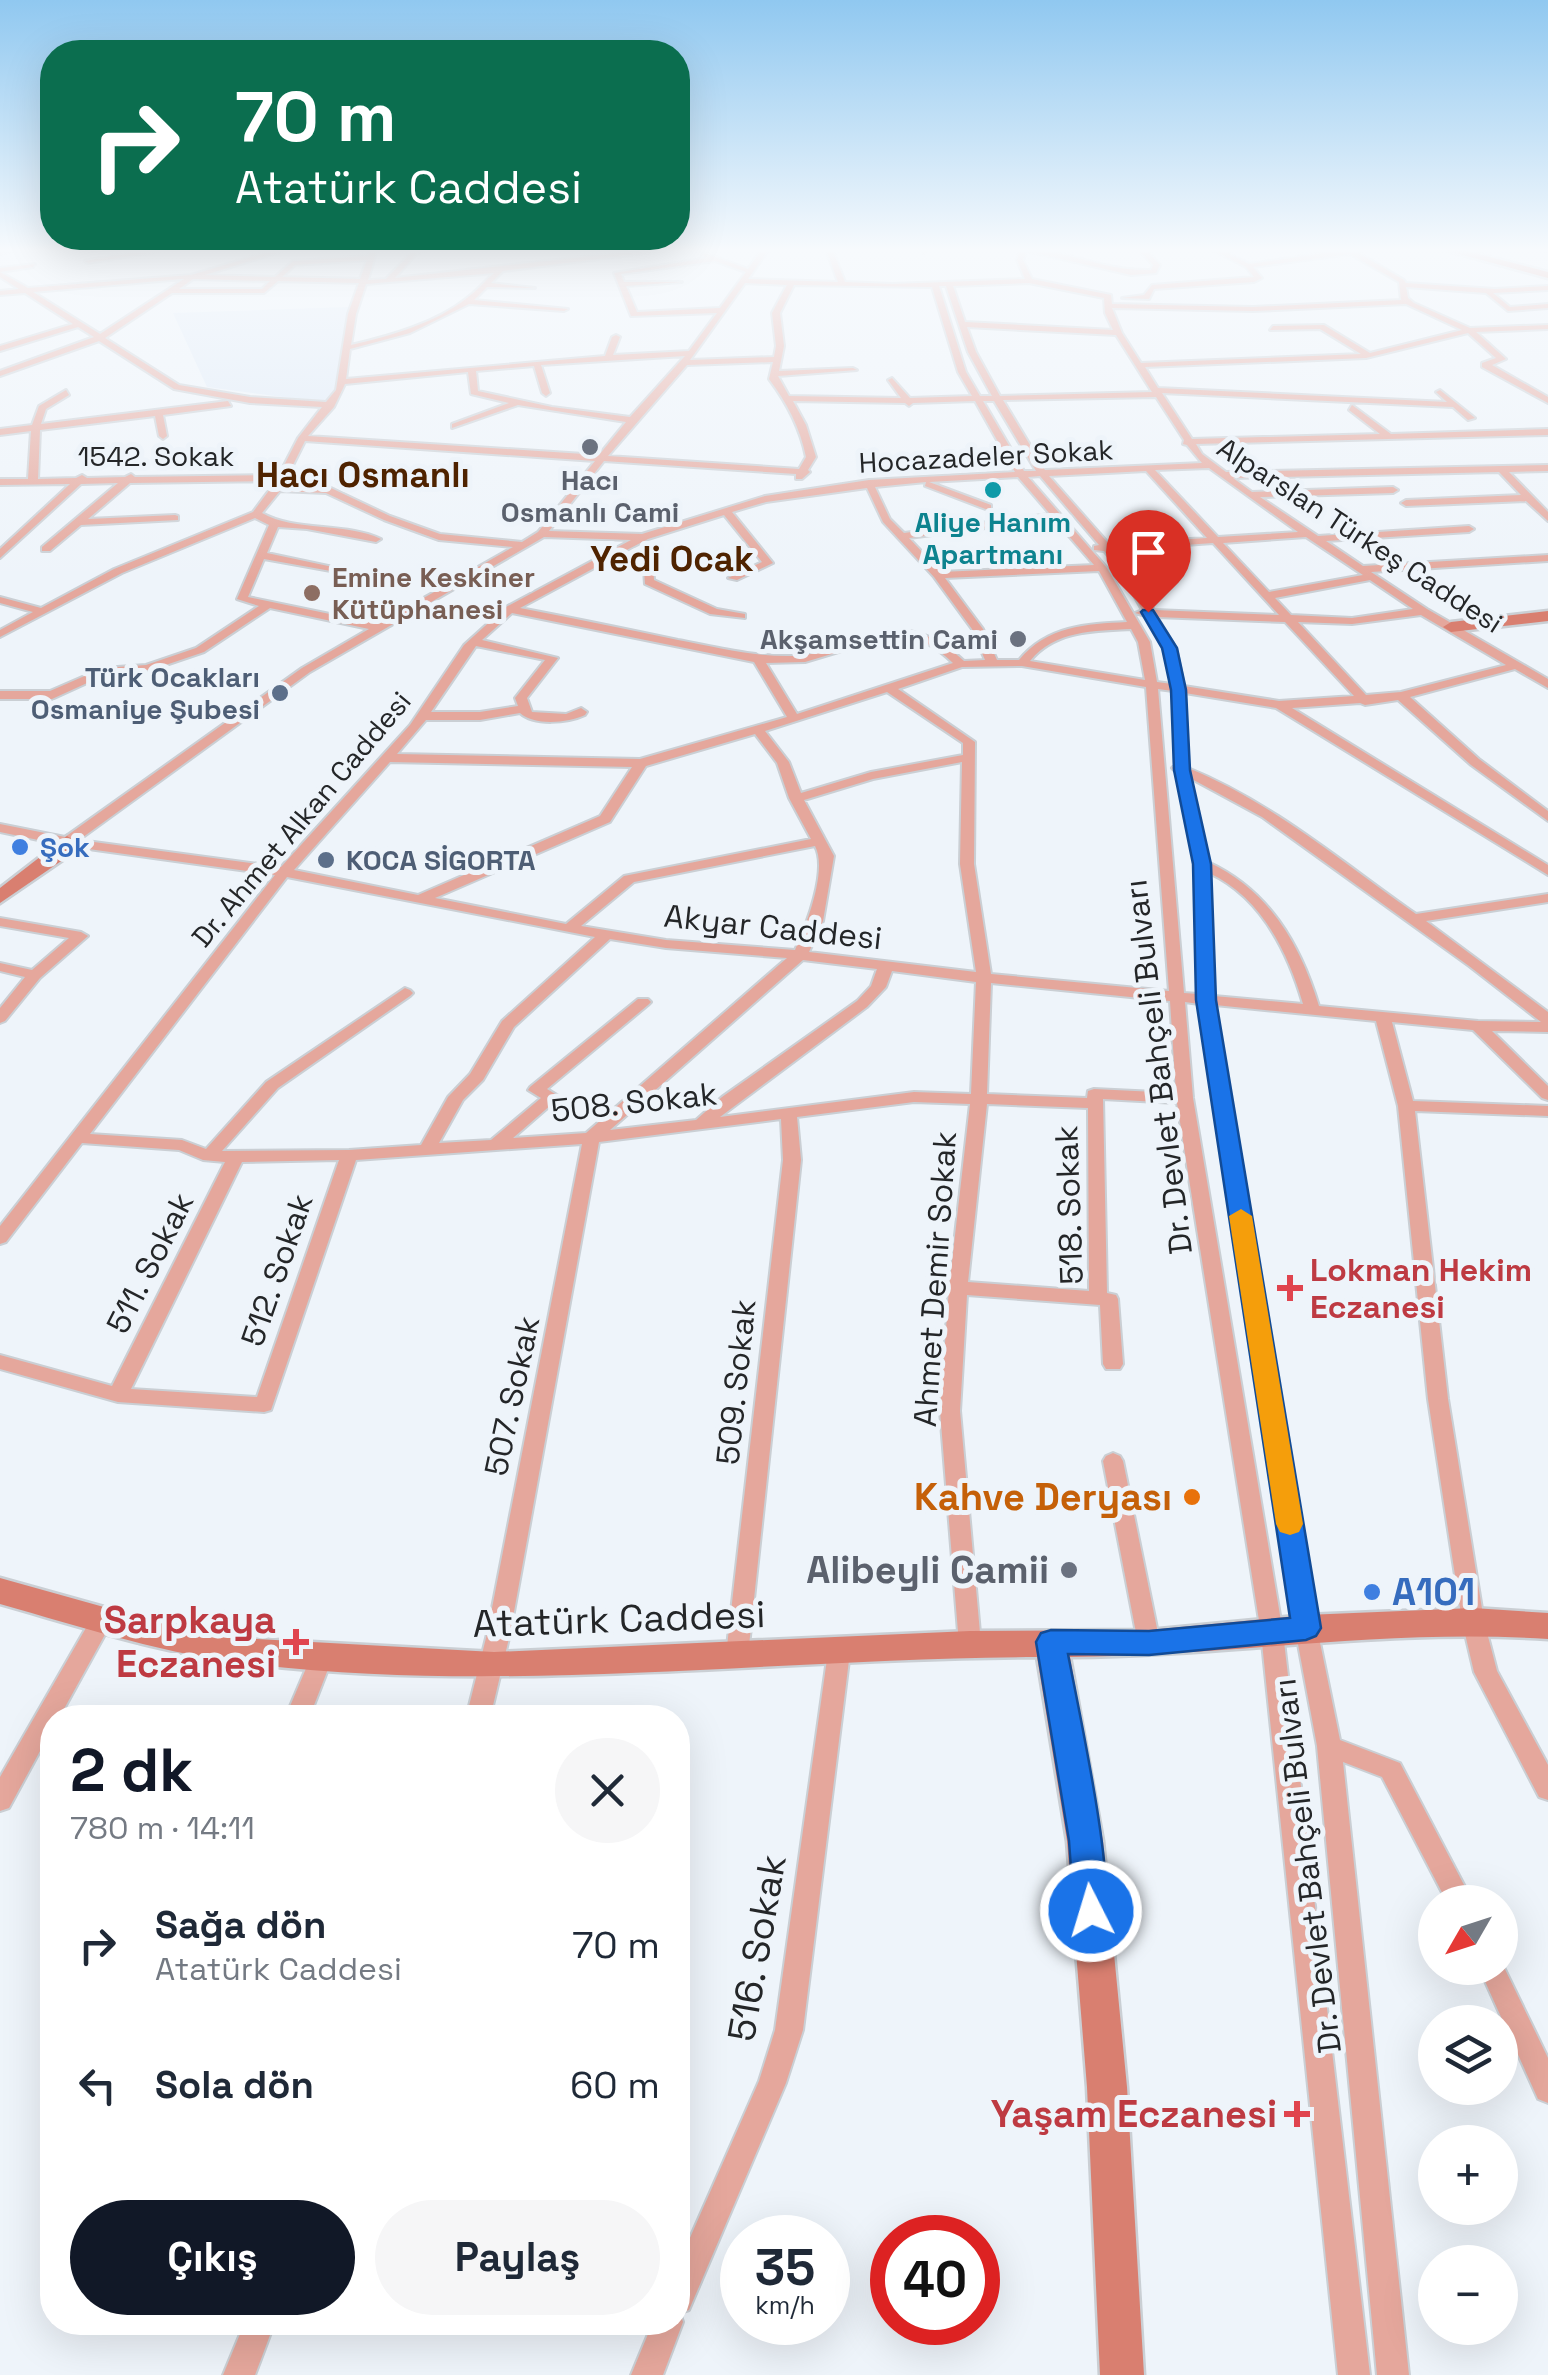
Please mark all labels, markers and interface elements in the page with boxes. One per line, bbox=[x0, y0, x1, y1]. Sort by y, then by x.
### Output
text: 70 m bbox=[235, 72, 396, 161]
icon: right bbox=[70, 80, 200, 210]
text: Atatürk Caddesi bbox=[235, 159, 582, 216]
street label: Alparslan Türkeş Caddesi bbox=[1211, 429, 1509, 641]
street label: Hocazadeler Sokak bbox=[858, 431, 1114, 481]
marker: Hacı Osmanlı Cami bbox=[579, 436, 601, 458]
street label: 1542. Sokak bbox=[78, 438, 234, 474]
district label: Hacı Osmanlı bbox=[256, 453, 470, 497]
place label: Hacı Osmanlı Cami bbox=[501, 462, 679, 530]
marker: Aliye Hanım Apartmanı bbox=[982, 479, 1004, 501]
place label: Aliye Hanım Apartmanı bbox=[915, 504, 1071, 572]
pin bbox=[1106, 510, 1191, 613]
icon: arrive bbox=[1121, 525, 1176, 580]
district label: Yedi Ocak bbox=[590, 537, 754, 581]
place label: Emine Keskiner Kütüphanesi bbox=[332, 559, 535, 627]
marker: Emine Keskiner Kütüphanesi bbox=[301, 582, 323, 604]
place label: Akşamsettin Cami bbox=[760, 621, 998, 657]
marker: Akşamsettin Cami bbox=[1007, 628, 1029, 650]
place label: Türk Ocakları Osmaniye Şubesi bbox=[31, 659, 260, 727]
marker: Türk Ocakları Osmaniye Şubesi bbox=[269, 682, 291, 704]
street label: Dr. Ahmet Alkan Caddesi bbox=[184, 684, 418, 954]
place label: Şok bbox=[40, 829, 90, 865]
marker: Şok bbox=[9, 836, 31, 858]
place label: KOCA SİGORTA bbox=[346, 842, 536, 878]
marker: KOCA SİGORTA bbox=[315, 849, 337, 871]
street label: Dr. Devlet Bahçeli Bulvarı bbox=[1115, 877, 1201, 1257]
street label: Akyar Caddesi bbox=[662, 896, 884, 958]
street label: 508. Sokak bbox=[549, 1073, 719, 1131]
street label: 518. Sokak bbox=[1046, 1125, 1092, 1285]
street label: Ahmet Demir Sokak bbox=[905, 1130, 965, 1428]
street label: 511. Sokak bbox=[98, 1186, 202, 1340]
street label: 512. Sokak bbox=[232, 1189, 322, 1351]
place label: Lokman Hekim Eczanesi bbox=[1310, 1250, 1532, 1327]
marker: Lokman Hekim Eczanesi bbox=[1279, 1277, 1301, 1299]
street label: 509. Sokak bbox=[707, 1297, 765, 1467]
street label: 507. Sokak bbox=[476, 1313, 548, 1479]
place label: Kahve Deryası bbox=[914, 1473, 1172, 1521]
marker: Kahve Deryası bbox=[1181, 1486, 1203, 1508]
place label: Alibeyli Camii bbox=[806, 1546, 1049, 1594]
marker: Alibeyli Camii bbox=[1058, 1559, 1080, 1581]
place label: A101 bbox=[1392, 1568, 1475, 1616]
marker: A101 bbox=[1361, 1581, 1383, 1603]
street label: Atatürk Caddesi bbox=[472, 1590, 766, 1648]
place label: Sarpkaya Eczanesi bbox=[104, 1596, 276, 1688]
marker: Sarpkaya Eczanesi bbox=[285, 1631, 307, 1653]
street label: Dr. Devlet Bahçeli Bulvarı bbox=[1264, 1676, 1350, 2056]
text: 2 dk bbox=[70, 1732, 193, 1809]
button: close bbox=[555, 1738, 660, 1843]
text: 780 m · 14:11 bbox=[70, 1808, 255, 1848]
street label: 516. Sokak bbox=[717, 1851, 797, 2045]
position arrow bbox=[1039, 1859, 1143, 1963]
north arrow bbox=[1418, 1885, 1518, 1985]
map controls bbox=[1418, 1885, 1518, 2345]
text: Sağa dön bbox=[155, 1901, 326, 1949]
icon: right bbox=[70, 1918, 125, 1973]
text: 70 m bbox=[572, 1921, 660, 1969]
text: Atatürk Caddesi bbox=[155, 1949, 402, 1989]
button: layers bbox=[1418, 2005, 1518, 2105]
icon: left bbox=[70, 2058, 125, 2113]
text: Sola dön bbox=[155, 2061, 314, 2109]
text: 60 m bbox=[570, 2061, 660, 2109]
place label: Yaşam Eczanesi bbox=[991, 2090, 1277, 2138]
marker: Yaşam Eczanesi bbox=[1286, 2103, 1308, 2125]
button: + bbox=[1418, 2125, 1518, 2225]
button: Çıkış bbox=[70, 2200, 355, 2315]
button: Paylaş bbox=[375, 2200, 660, 2315]
speed limit sign: 40 bbox=[870, 2215, 1000, 2345]
text: 35 bbox=[755, 2236, 815, 2300]
button: − bbox=[1418, 2245, 1518, 2345]
text: km/h bbox=[755, 2289, 815, 2321]

